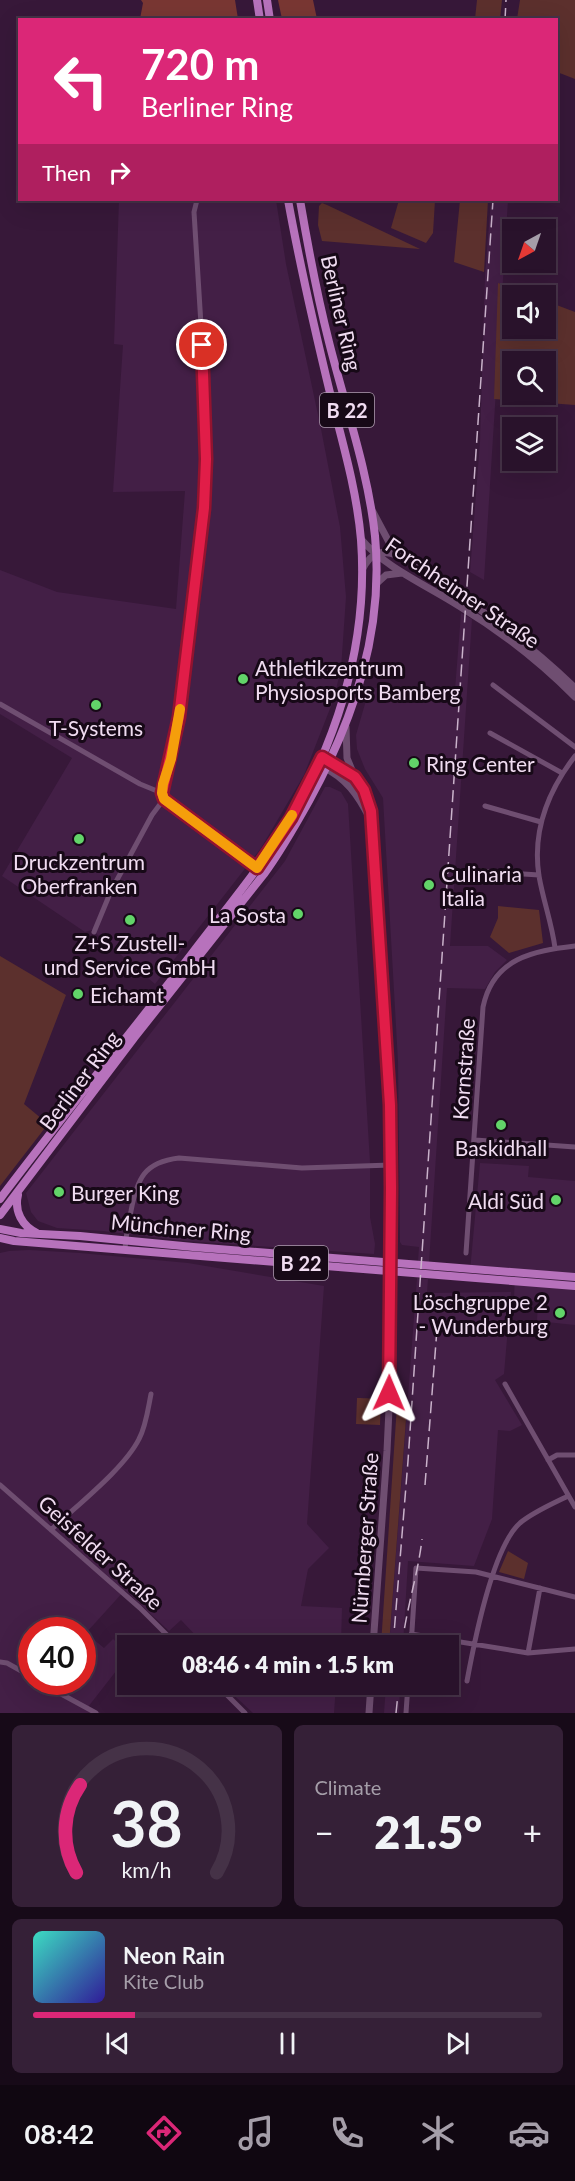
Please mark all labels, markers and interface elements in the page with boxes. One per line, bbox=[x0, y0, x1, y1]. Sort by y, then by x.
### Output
text: 720 m bbox=[141, 39, 259, 89]
icon: left bbox=[42, 42, 120, 120]
text: Berliner Ring bbox=[141, 90, 293, 123]
icon: right bbox=[103, 156, 136, 189]
text: Then bbox=[42, 159, 91, 186]
north arrow bbox=[502, 219, 556, 273]
map controls bbox=[502, 219, 556, 471]
street label: Berliner Ring bbox=[317, 253, 367, 373]
button: sound bbox=[502, 285, 556, 339]
pin bbox=[176, 319, 227, 370]
icon: arrive bbox=[185, 328, 218, 361]
button: search bbox=[502, 351, 556, 405]
road number: B 22 bbox=[320, 393, 374, 427]
button: layers bbox=[502, 417, 556, 471]
street label: Forchheimer Straße bbox=[381, 531, 545, 653]
place label: Athletikzentrum Physiosports Bamberg bbox=[255, 655, 460, 704]
marker: Athletikzentrum Physiosports Bamberg bbox=[236, 672, 250, 686]
marker: T-Systems bbox=[89, 698, 103, 712]
place label: T-Systems bbox=[49, 715, 143, 740]
place label: Ring Center bbox=[426, 751, 535, 776]
marker: Ring Center bbox=[407, 756, 421, 770]
marker: Druckzentrum Oberfranken bbox=[72, 832, 86, 846]
place label: Druckzentrum Oberfranken bbox=[13, 849, 145, 898]
place label: Culinaria Italia bbox=[441, 861, 522, 910]
marker: Culinaria Italia bbox=[422, 878, 436, 892]
place label: La Sosta bbox=[209, 902, 286, 927]
marker: La Sosta bbox=[291, 907, 305, 921]
marker: Z+S Zustell- und Service GmbH bbox=[123, 913, 137, 927]
place label: Z+S Zustell- und Service GmbH bbox=[44, 930, 216, 979]
place label: Eichamt bbox=[90, 982, 164, 1007]
marker: Eichamt bbox=[71, 987, 85, 1001]
street label: Kornstraße bbox=[447, 1017, 479, 1121]
street label: Berliner Ring bbox=[33, 1025, 125, 1135]
marker: Baskidhall bbox=[494, 1118, 508, 1132]
place label: Baskidhall bbox=[455, 1135, 547, 1160]
place label: Burger King bbox=[71, 1180, 180, 1205]
marker: Burger King bbox=[52, 1185, 66, 1199]
place label: Aldi Süd bbox=[468, 1188, 544, 1213]
marker: Aldi Süd bbox=[549, 1193, 563, 1207]
street label: Münchner Ring bbox=[110, 1208, 252, 1246]
road number: B 22 bbox=[274, 1246, 328, 1280]
place label: Löschgruppe 2 - Wunderburg bbox=[413, 1289, 548, 1338]
marker: Löschgruppe 2 - Wunderburg bbox=[553, 1306, 567, 1320]
position arrow bbox=[357, 1361, 421, 1425]
street label: Nürnberger Straße bbox=[346, 1452, 382, 1624]
street label: Geisfelder Straße bbox=[34, 1490, 168, 1614]
speed limit sign: 40 bbox=[18, 1617, 96, 1695]
text: 08:46 · 4 min · 1.5 km bbox=[182, 1651, 394, 1678]
text: Climate bbox=[315, 1775, 381, 1799]
text: 38 bbox=[111, 1785, 183, 1860]
text: 21.5° bbox=[374, 1805, 482, 1859]
text: − bbox=[315, 1812, 334, 1852]
text: + bbox=[523, 1812, 542, 1852]
text: km/h bbox=[122, 1857, 172, 1883]
text: Neon Rain bbox=[123, 1942, 225, 1969]
text: Kite Club bbox=[123, 1969, 204, 1993]
icon: previous bbox=[101, 2027, 134, 2060]
icon: pause bbox=[271, 2027, 304, 2060]
icon: next bbox=[441, 2027, 474, 2060]
icon: directions bbox=[143, 2112, 185, 2154]
icon: music bbox=[235, 2112, 277, 2154]
icon: phone bbox=[326, 2112, 368, 2154]
icon: climate bbox=[417, 2112, 459, 2154]
icon: car bbox=[508, 2112, 550, 2154]
text: 08:42 bbox=[25, 2117, 94, 2150]

